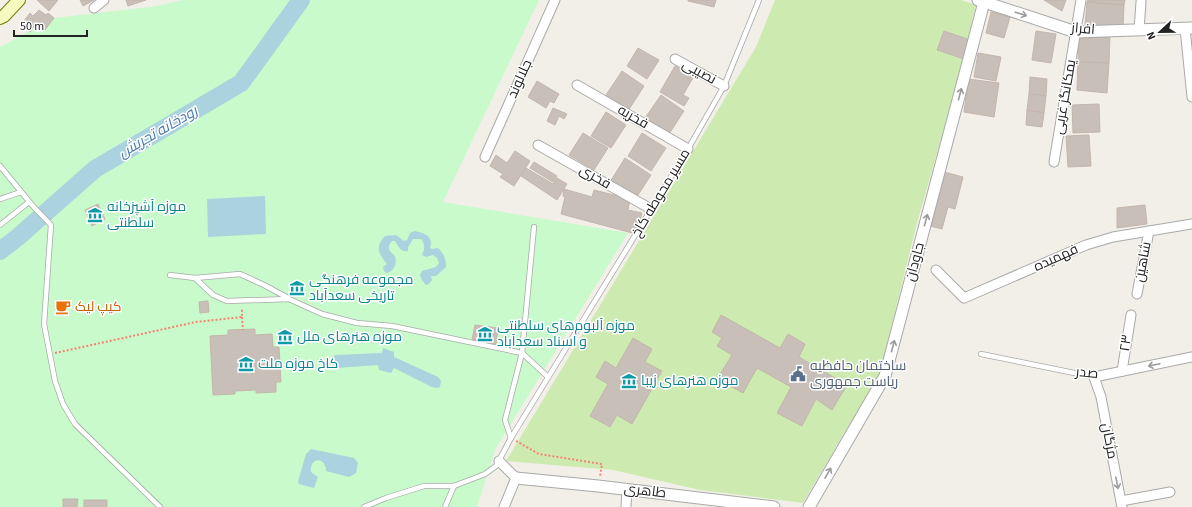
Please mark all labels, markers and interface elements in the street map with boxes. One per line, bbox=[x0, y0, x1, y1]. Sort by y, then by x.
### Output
one-way arrow bbox=[1015, 11, 1028, 18]
scale bar bbox=[14, 12, 87, 38]
north arrow bbox=[1140, 12, 1180, 52]
text: 50 m bbox=[20, 18, 44, 35]
street label: افراز bbox=[1069, 18, 1096, 40]
text: N bbox=[1143, 29, 1160, 42]
street label: نصیبی bbox=[678, 54, 720, 90]
street label: جلالوند bbox=[503, 57, 537, 101]
street label: یمکانگز غربی bbox=[1049, 58, 1081, 136]
one-way arrow bbox=[956, 88, 964, 101]
water label: رودخانه تجریش bbox=[115, 100, 202, 163]
street label: فخریه bbox=[614, 100, 652, 134]
street label: مسیر محوطه کاخ bbox=[627, 145, 695, 241]
street label: فخری bbox=[575, 160, 615, 194]
place label: موزه آشپزخانه سلطنتی bbox=[107, 197, 186, 233]
museum icon: موزه آشپزخانه سلطنتی bbox=[86, 206, 104, 224]
one-way arrow bbox=[923, 214, 931, 227]
street label: فهمیده bbox=[1030, 239, 1082, 277]
street label: جاودان bbox=[900, 240, 930, 284]
street label: شاهین bbox=[1129, 240, 1157, 284]
place label: مجموعه فرهنگی تاریخی سعدآباد bbox=[309, 270, 413, 306]
museum icon: مجموعه فرهنگی تاریخی سعدآباد bbox=[288, 279, 306, 297]
place label: کیپ لیک bbox=[75, 297, 122, 317]
cafe icon: کیپ لیک bbox=[54, 298, 72, 316]
place label: موزه آلبوم‌های سلطنتی و اسناد سعدآباد bbox=[497, 316, 635, 352]
museum icon: موزه آلبوم‌های سلطنتی و اسناد سعدآباد bbox=[476, 325, 494, 343]
place label: موزه هنرهای ملل bbox=[297, 327, 402, 347]
museum icon: موزه هنرهای ملل bbox=[276, 328, 294, 346]
street label: ۲۳ bbox=[1115, 333, 1137, 353]
one-way arrow bbox=[890, 339, 897, 352]
place label: کاخ موزه ملت bbox=[258, 354, 338, 374]
museum icon: کاخ موزه ملت bbox=[237, 355, 255, 373]
place label: ساختمان حافظیه ریاست جمهوری bbox=[810, 356, 906, 392]
one-way arrow bbox=[1148, 361, 1161, 369]
street label: صدر bbox=[1074, 362, 1099, 384]
public building icon: ساختمان حافظیه ریاست جمهوری bbox=[789, 365, 807, 383]
place label: موزه هنرهای زیبا bbox=[641, 371, 738, 391]
museum icon: موزه هنرهای زیبا bbox=[620, 372, 638, 390]
street label: مژگان bbox=[1096, 421, 1122, 461]
one-way arrow bbox=[825, 467, 833, 479]
one-way arrow bbox=[1114, 476, 1122, 489]
street label: طاهری bbox=[623, 478, 667, 504]

